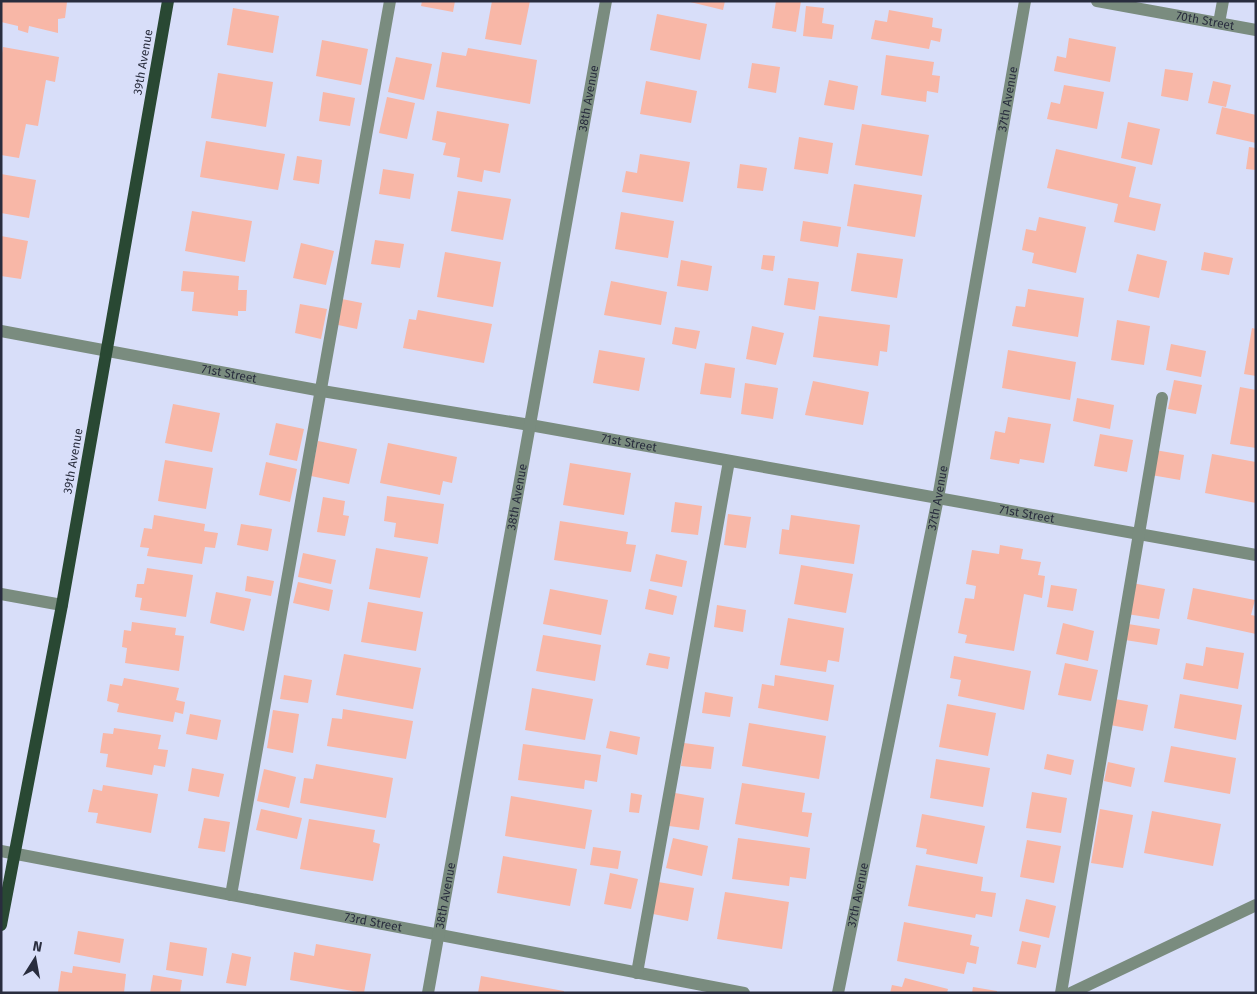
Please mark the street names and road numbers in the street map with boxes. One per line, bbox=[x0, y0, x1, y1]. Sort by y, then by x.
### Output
street label: 70th Street bbox=[1175, 9, 1236, 33]
street label: 39th Avenue bbox=[130, 28, 156, 96]
street label: 38th Avenue bbox=[576, 64, 601, 133]
street label: 37th Avenue bbox=[995, 65, 1020, 133]
street label: 71st Street bbox=[200, 362, 259, 386]
street label: 39th Avenue bbox=[60, 427, 86, 495]
street label: 71st Street bbox=[600, 431, 659, 455]
street label: 38th Avenue bbox=[504, 463, 530, 531]
street label: 37th Avenue bbox=[925, 464, 951, 532]
street label: 71st Street bbox=[998, 502, 1056, 526]
street label: 38th Avenue bbox=[433, 861, 458, 930]
street label: 37th Avenue bbox=[844, 861, 871, 929]
street label: 73rd Street bbox=[343, 910, 404, 935]

